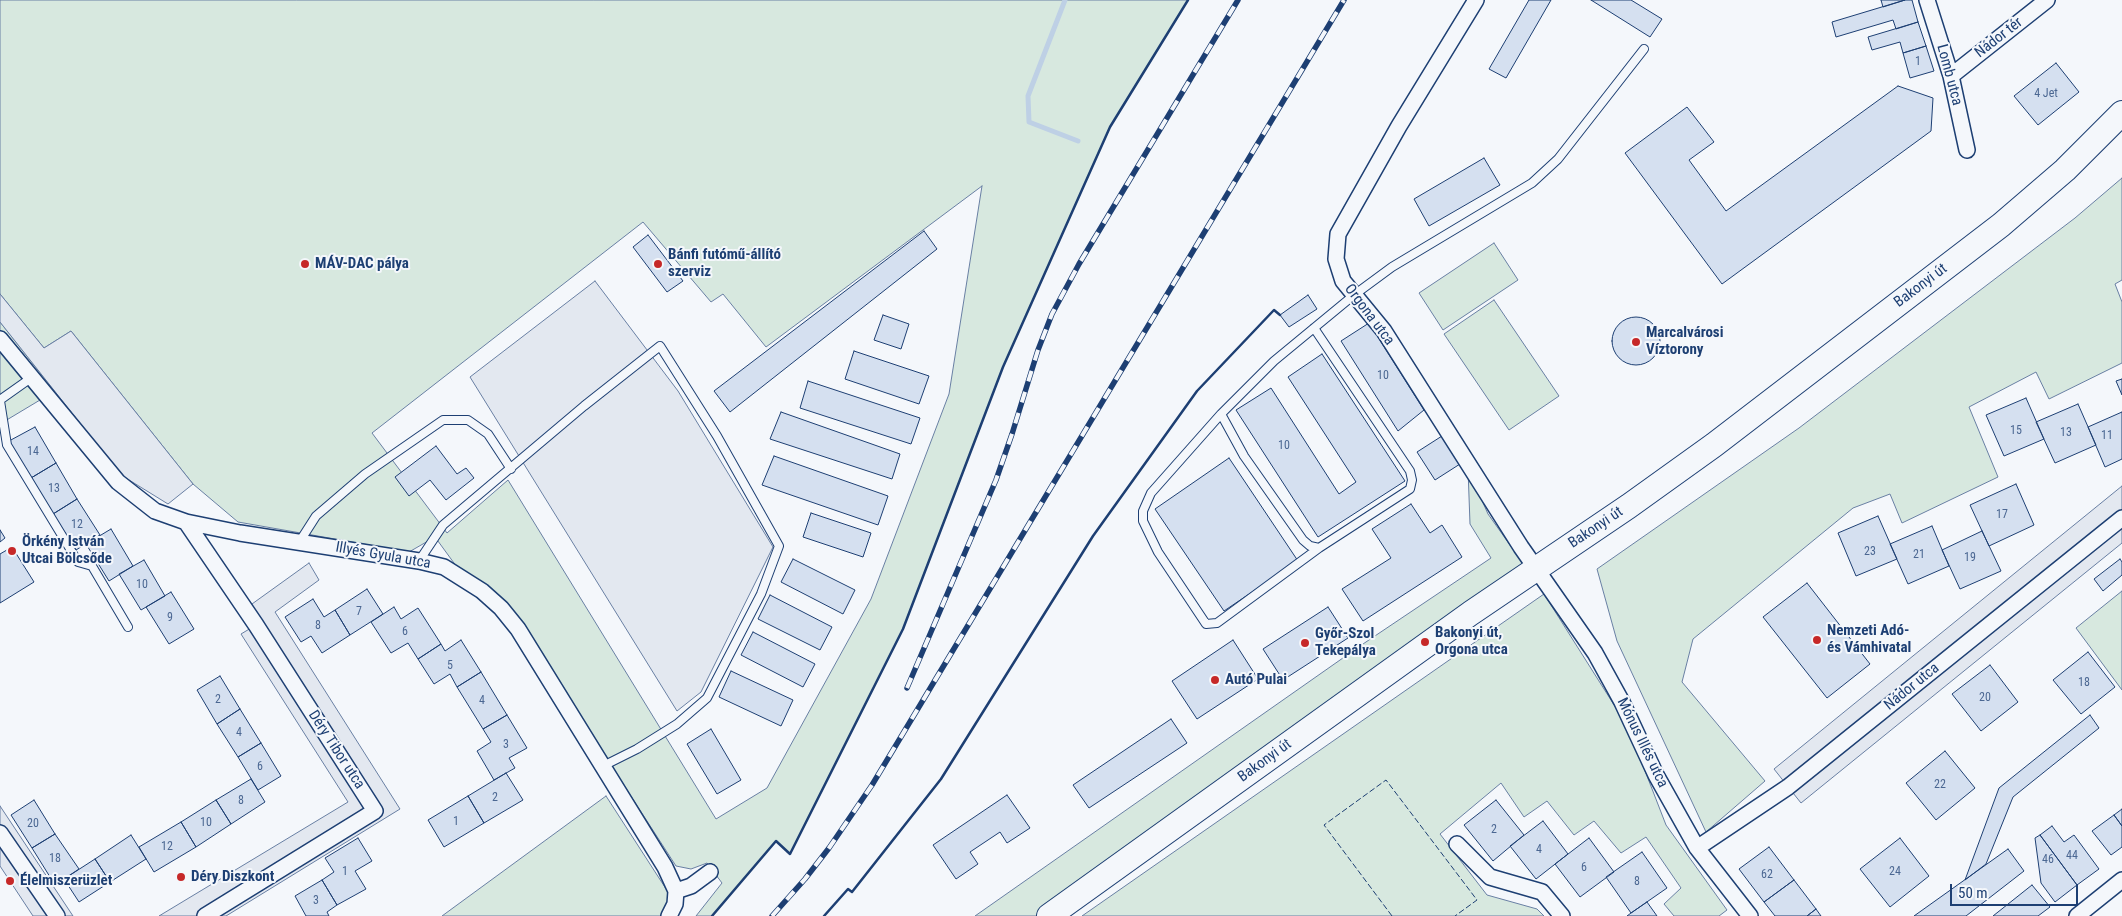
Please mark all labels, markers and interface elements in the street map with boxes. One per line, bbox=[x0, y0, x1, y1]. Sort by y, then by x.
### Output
street label: Nádor tér bbox=[1972, 14, 2026, 62]
street label: Lomb utca bbox=[1932, 42, 1966, 108]
house number: 1 bbox=[1915, 55, 1921, 69]
house number: 4 Jet bbox=[2034, 87, 2058, 101]
place label: Bánfi futómű-állító szerviz bbox=[668, 246, 781, 281]
place label: MÁV-DAC pálya bbox=[315, 255, 409, 273]
marker: MÁV-DAC pálya bbox=[299, 258, 311, 270]
marker: Bánfi futómű-állító szerviz bbox=[652, 258, 664, 270]
street label: Bakonyi út bbox=[1891, 260, 1951, 312]
street label: Orgona utca bbox=[1340, 281, 1398, 349]
place label: Marcalvárosi Víztorony bbox=[1646, 324, 1723, 359]
marker: Marcalvárosi Víztorony bbox=[1630, 336, 1642, 348]
house number: 10 bbox=[1377, 369, 1389, 383]
house number: 15 bbox=[2010, 424, 2022, 438]
house number: 13 bbox=[2060, 426, 2072, 440]
house number: 11 bbox=[2101, 429, 2113, 443]
house number: 10 bbox=[1278, 439, 1290, 453]
house number: 14 bbox=[27, 445, 39, 459]
house number: 13 bbox=[48, 482, 60, 496]
street label: Bakonyi út bbox=[1565, 503, 1627, 553]
house number: 17 bbox=[1996, 508, 2008, 522]
house number: 12 bbox=[71, 518, 83, 532]
place label: Örkény István Utcai Bölcsőde bbox=[22, 533, 112, 568]
street label: Illyés Gyula utca bbox=[334, 539, 432, 573]
marker: Örkény István Utcai Bölcsőde bbox=[6, 545, 18, 557]
house number: 23 bbox=[1864, 545, 1876, 559]
house number: 21 bbox=[1913, 548, 1925, 562]
house number: 19 bbox=[1964, 551, 1976, 565]
house number: 10 bbox=[136, 578, 148, 592]
house number: 7 bbox=[356, 605, 362, 619]
house number: 9 bbox=[167, 611, 173, 625]
house number: 8 bbox=[315, 619, 321, 633]
place label: Nemzeti Adó- és Vámhivatal bbox=[1827, 622, 1911, 657]
place label: Bakonyi út, Orgona utca bbox=[1435, 624, 1508, 659]
house number: 6 bbox=[402, 625, 408, 639]
place label: Győr-Szol Tekepálya bbox=[1315, 625, 1376, 660]
marker: Nemzeti Adó- és Vámhivatal bbox=[1811, 634, 1823, 646]
marker: Bakonyi út, Orgona utca bbox=[1419, 636, 1431, 648]
marker: Győr-Szol Tekepálya bbox=[1299, 637, 1311, 649]
house number: 5 bbox=[447, 659, 453, 673]
street label: Nádor utca bbox=[1881, 659, 1943, 715]
place label: Autó Pulai bbox=[1225, 671, 1287, 689]
marker: Autó Pulai bbox=[1209, 674, 1221, 686]
house number: 18 bbox=[2078, 676, 2090, 690]
house number: 20 bbox=[1979, 691, 1991, 705]
house number: 2 bbox=[215, 693, 221, 707]
house number: 4 bbox=[479, 694, 485, 708]
street label: Mónus Illés utca bbox=[1613, 695, 1671, 791]
street label: Déry Tibor utca bbox=[304, 707, 368, 793]
house number: 4 bbox=[236, 726, 242, 740]
street label: Bakonyi út bbox=[1235, 736, 1295, 786]
house number: 3 bbox=[503, 738, 509, 752]
house number: 6 bbox=[257, 760, 263, 774]
house number: 22 bbox=[1934, 778, 1946, 792]
house number: 2 bbox=[492, 791, 498, 805]
house number: 8 bbox=[238, 794, 244, 808]
house number: 1 bbox=[453, 815, 459, 829]
house number: 10 bbox=[200, 816, 212, 830]
house number: 20 bbox=[27, 817, 39, 831]
house number: 2 bbox=[1491, 823, 1497, 837]
house number: 12 bbox=[161, 840, 173, 854]
house number: 4 bbox=[1536, 843, 1542, 857]
house number: 44 bbox=[2066, 849, 2078, 863]
house number: 18 bbox=[49, 852, 61, 866]
house number: 46 bbox=[2042, 853, 2054, 867]
house number: 6 bbox=[1581, 861, 1587, 875]
house number: 1 bbox=[342, 865, 348, 879]
house number: 24 bbox=[1889, 865, 1901, 879]
place label: Déry Diszkont bbox=[191, 868, 274, 886]
house number: 62 bbox=[1761, 868, 1773, 882]
marker: Déry Diszkont bbox=[175, 871, 187, 883]
place label: Élelmiszerüzlet bbox=[20, 872, 112, 890]
scale bar bbox=[1952, 874, 2080, 906]
marker: Élelmiszerüzlet bbox=[4, 875, 16, 887]
house number: 8 bbox=[1634, 875, 1640, 889]
text: 50 m bbox=[1958, 884, 1988, 902]
house number: 3 bbox=[313, 894, 319, 908]

